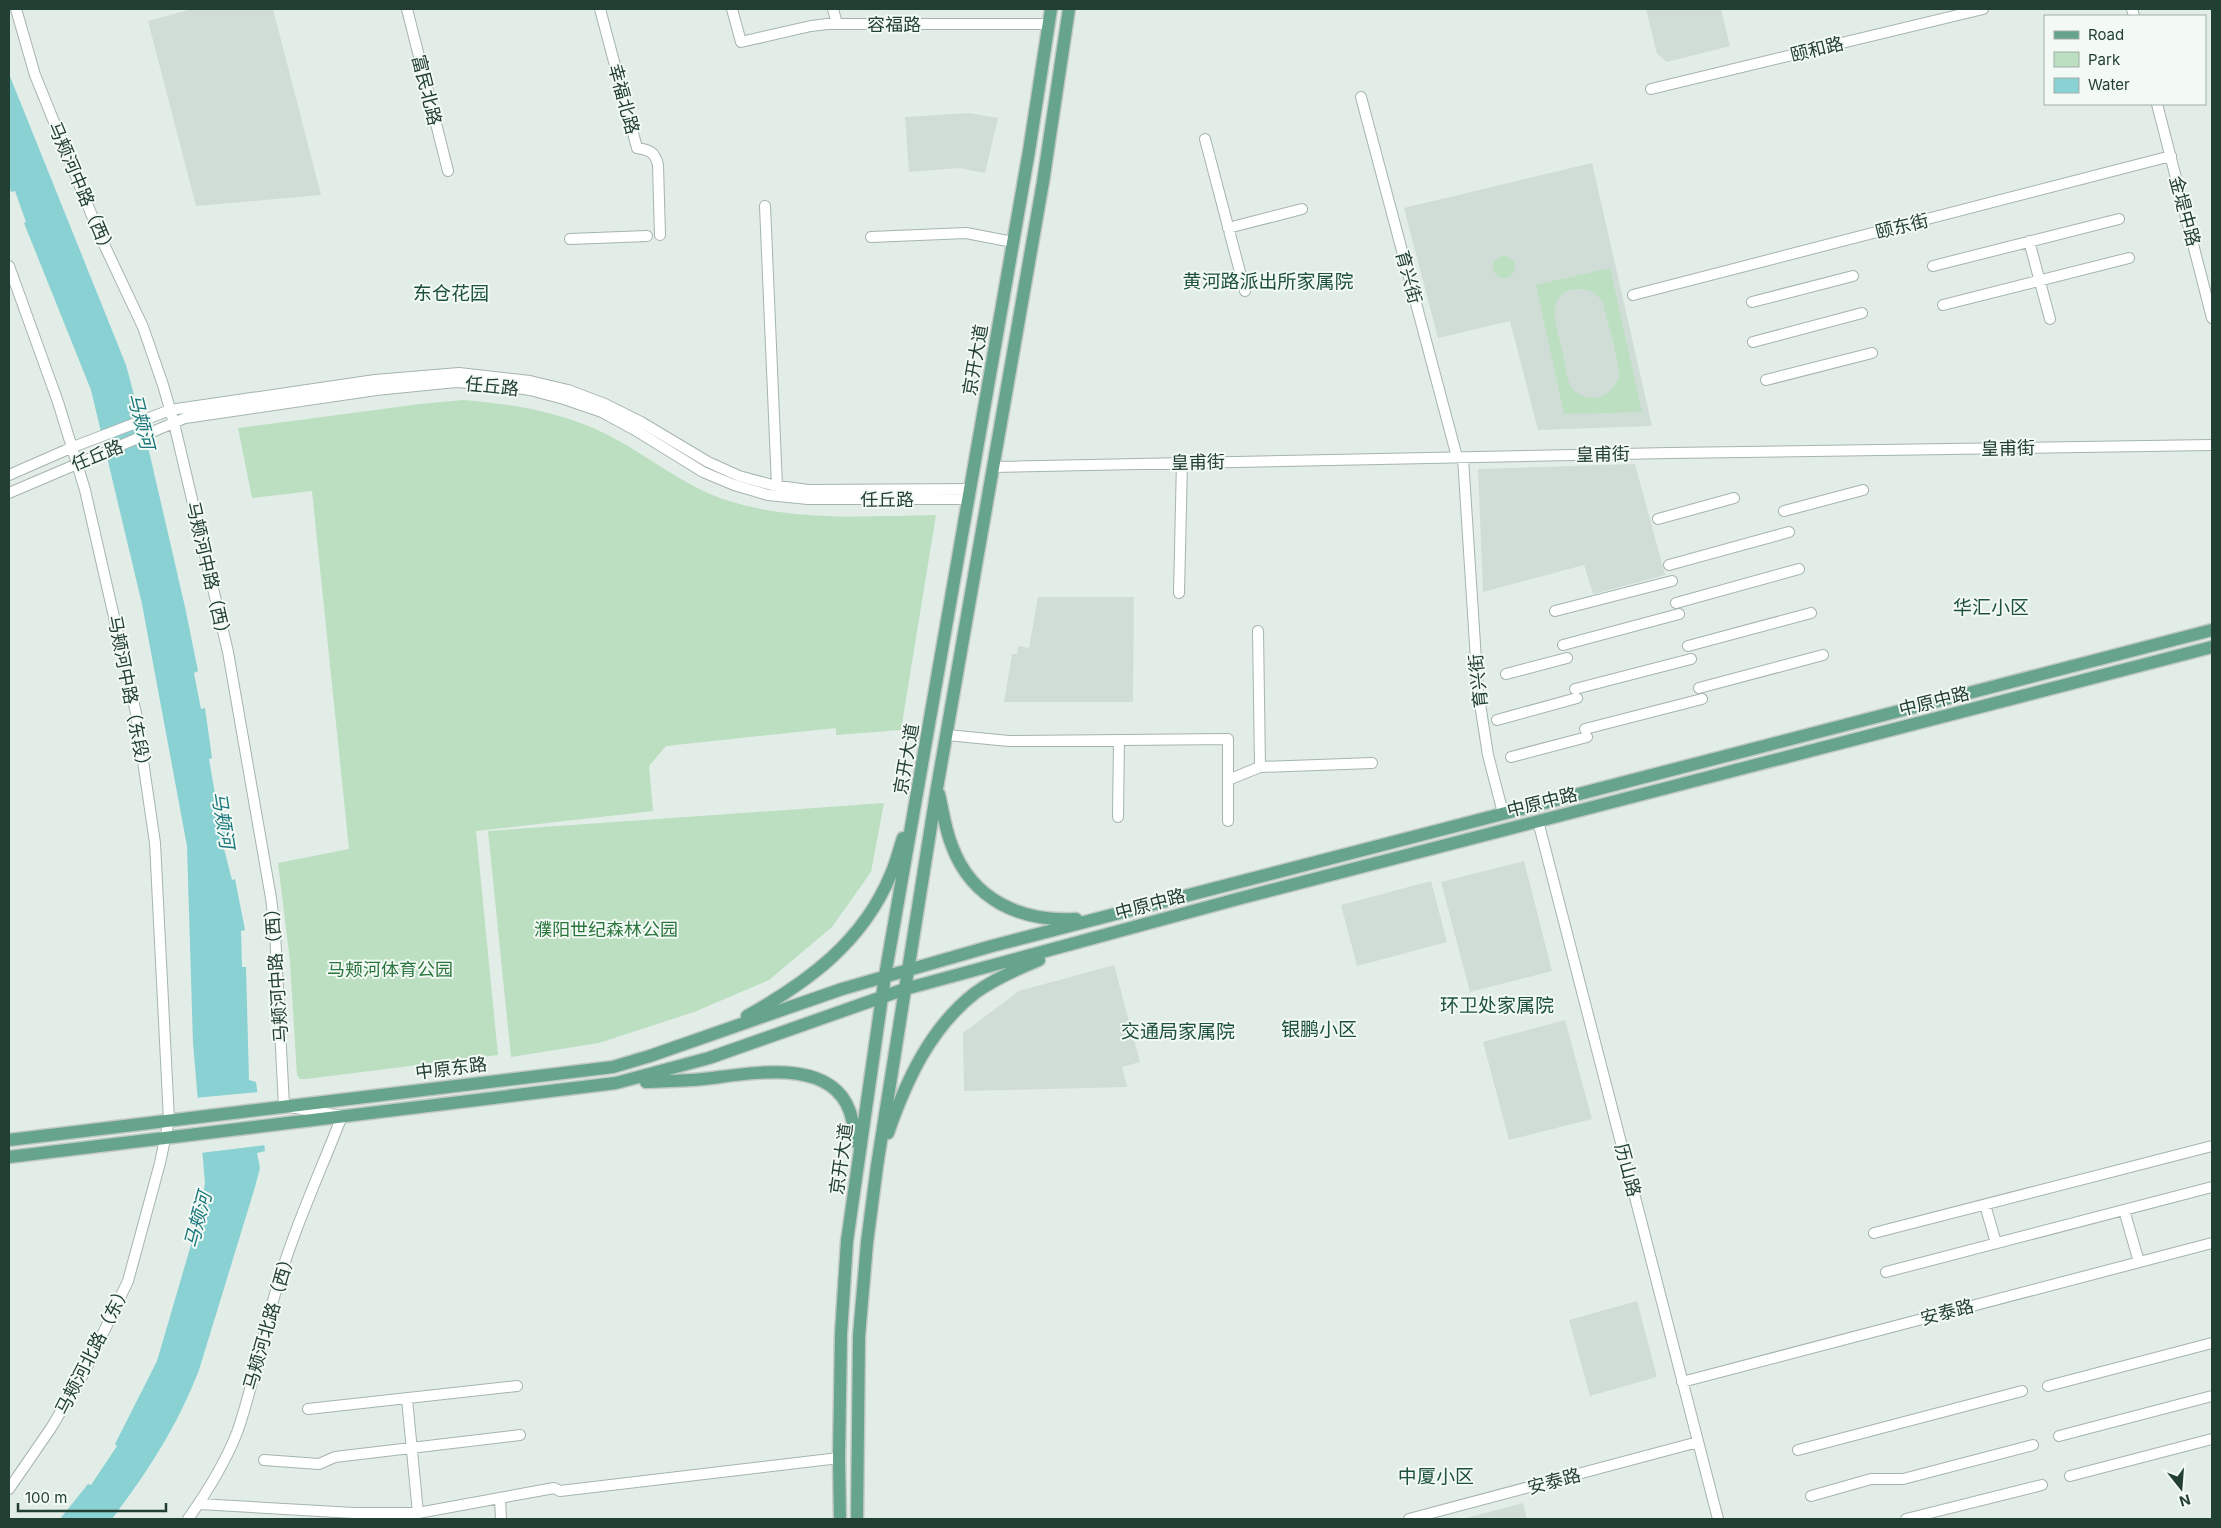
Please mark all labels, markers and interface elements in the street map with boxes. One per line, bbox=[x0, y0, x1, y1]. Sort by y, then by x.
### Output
street label: 容福路 bbox=[867, 14, 921, 35]
legend bbox=[2044, 15, 2206, 105]
text: Road bbox=[2088, 25, 2124, 44]
street label: 颐和路 bbox=[1788, 32, 1846, 66]
text: Park bbox=[2088, 50, 2121, 69]
street label: 富民北路 bbox=[408, 53, 446, 127]
street label: 幸福北路 bbox=[605, 62, 643, 136]
text: Water bbox=[2088, 75, 2130, 94]
street label: 马颊河中路（西） bbox=[44, 119, 120, 259]
street label: 金堤中路 bbox=[2166, 174, 2204, 248]
street label: 颐东街 bbox=[1873, 209, 1931, 243]
street label: 育兴街 bbox=[1392, 248, 1426, 306]
district label: 黄河路派出所家属院 bbox=[1182, 270, 1354, 293]
district label: 东仓花园 bbox=[413, 282, 489, 305]
street label: 京开大道 bbox=[958, 323, 992, 397]
street label: 任丘路 bbox=[464, 373, 520, 399]
water label: 马颊河 bbox=[123, 391, 160, 455]
street label: 任丘路 bbox=[68, 435, 126, 475]
street label: 皇甫街 bbox=[1981, 437, 2035, 459]
street label: 皇甫街 bbox=[1576, 443, 1630, 465]
street label: 皇甫街 bbox=[1171, 451, 1225, 473]
street label: 任丘路 bbox=[860, 489, 914, 510]
street label: 马颊河中路（西） bbox=[183, 499, 235, 645]
district label: 华汇小区 bbox=[1953, 596, 2029, 619]
street label: 马颊河中路（东段） bbox=[104, 613, 156, 777]
street label: 育兴街 bbox=[1465, 653, 1491, 709]
street label: 中原中路 bbox=[1897, 682, 1971, 720]
street label: 京开大道 bbox=[889, 722, 923, 796]
street label: 中原中路 bbox=[1505, 783, 1579, 821]
water label: 马颊河 bbox=[207, 790, 239, 854]
street label: 中原中路 bbox=[1113, 885, 1187, 923]
street label: 马颊河中路（西） bbox=[261, 898, 291, 1044]
park label: 濮阳世纪森林公园 bbox=[534, 919, 678, 940]
park label: 马颊河体育公园 bbox=[327, 959, 453, 980]
district label: 环卫处家属院 bbox=[1440, 994, 1554, 1017]
district label: 银鹏小区 bbox=[1281, 1018, 1357, 1041]
district label: 交通局家属院 bbox=[1121, 1020, 1235, 1043]
street label: 中原东路 bbox=[414, 1053, 488, 1083]
street label: 京开大道 bbox=[826, 1122, 856, 1196]
street label: 历山路 bbox=[1611, 1141, 1645, 1199]
water label: 马颊河 bbox=[180, 1186, 218, 1251]
street label: 马颊河北路（西） bbox=[239, 1248, 299, 1392]
street label: 马颊河北路（东） bbox=[51, 1280, 135, 1418]
street label: 安泰路 bbox=[1918, 1295, 1976, 1329]
north arrow bbox=[2156, 1463, 2206, 1513]
street label: 安泰路 bbox=[1525, 1464, 1583, 1498]
district label: 中厦小区 bbox=[1398, 1465, 1474, 1488]
scale bar bbox=[18, 1480, 165, 1512]
text: 100 m bbox=[25, 1488, 67, 1507]
text: N bbox=[2177, 1491, 2193, 1511]

